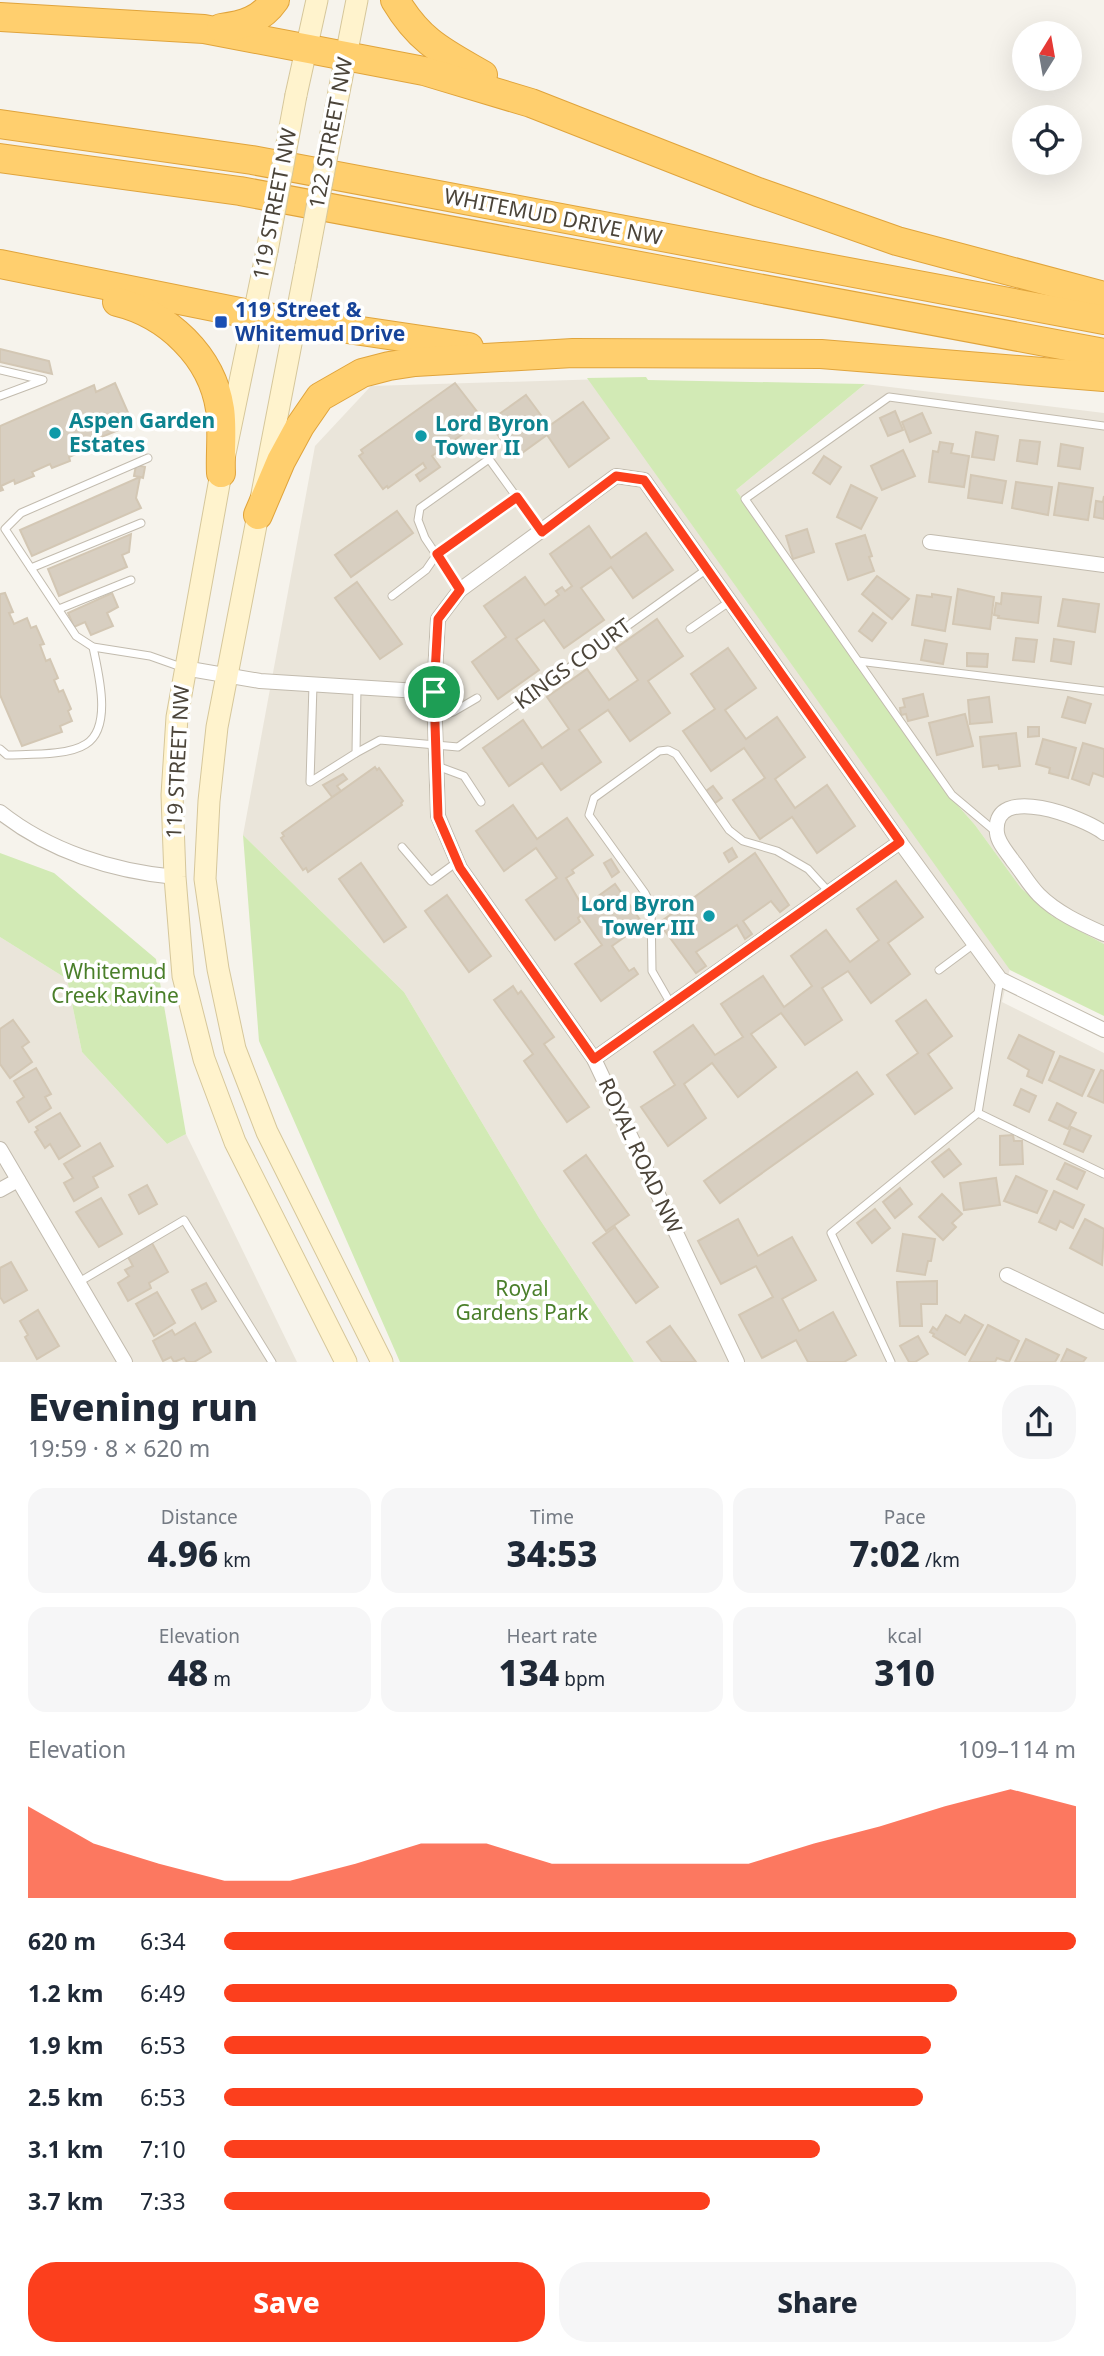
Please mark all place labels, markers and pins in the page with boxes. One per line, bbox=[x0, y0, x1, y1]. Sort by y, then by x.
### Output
place label: 119 Street & Whitemud Drive bbox=[235, 295, 405, 347]
marker: 119 Street & Whitemud Drive bbox=[213, 314, 229, 330]
place label: Aspen Garden Estates bbox=[69, 406, 215, 458]
place label: Lord Byron Tower II bbox=[435, 409, 549, 461]
marker: Aspen Garden Estates bbox=[47, 425, 63, 441]
marker: Lord Byron Tower II bbox=[413, 428, 429, 444]
pin bbox=[404, 662, 464, 722]
place label: Lord Byron Tower III bbox=[581, 889, 695, 941]
marker: Lord Byron Tower III bbox=[701, 908, 717, 924]

